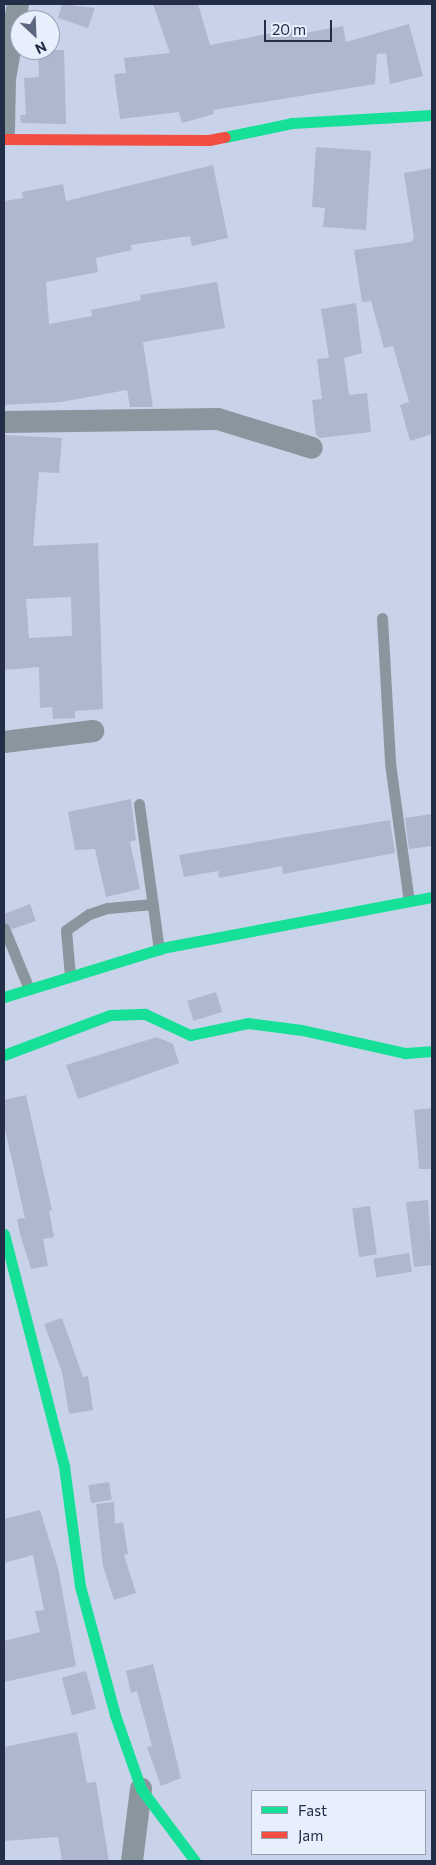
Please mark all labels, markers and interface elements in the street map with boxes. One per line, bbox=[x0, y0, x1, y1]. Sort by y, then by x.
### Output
north arrow bbox=[10, 10, 60, 60]
scale bar bbox=[266, 10, 334, 42]
text: 20 m bbox=[272, 20, 306, 38]
text: N bbox=[33, 38, 49, 58]
legend bbox=[251, 1790, 426, 1855]
text: Fast bbox=[298, 1801, 327, 1819]
text: Jam bbox=[298, 1826, 323, 1844]

